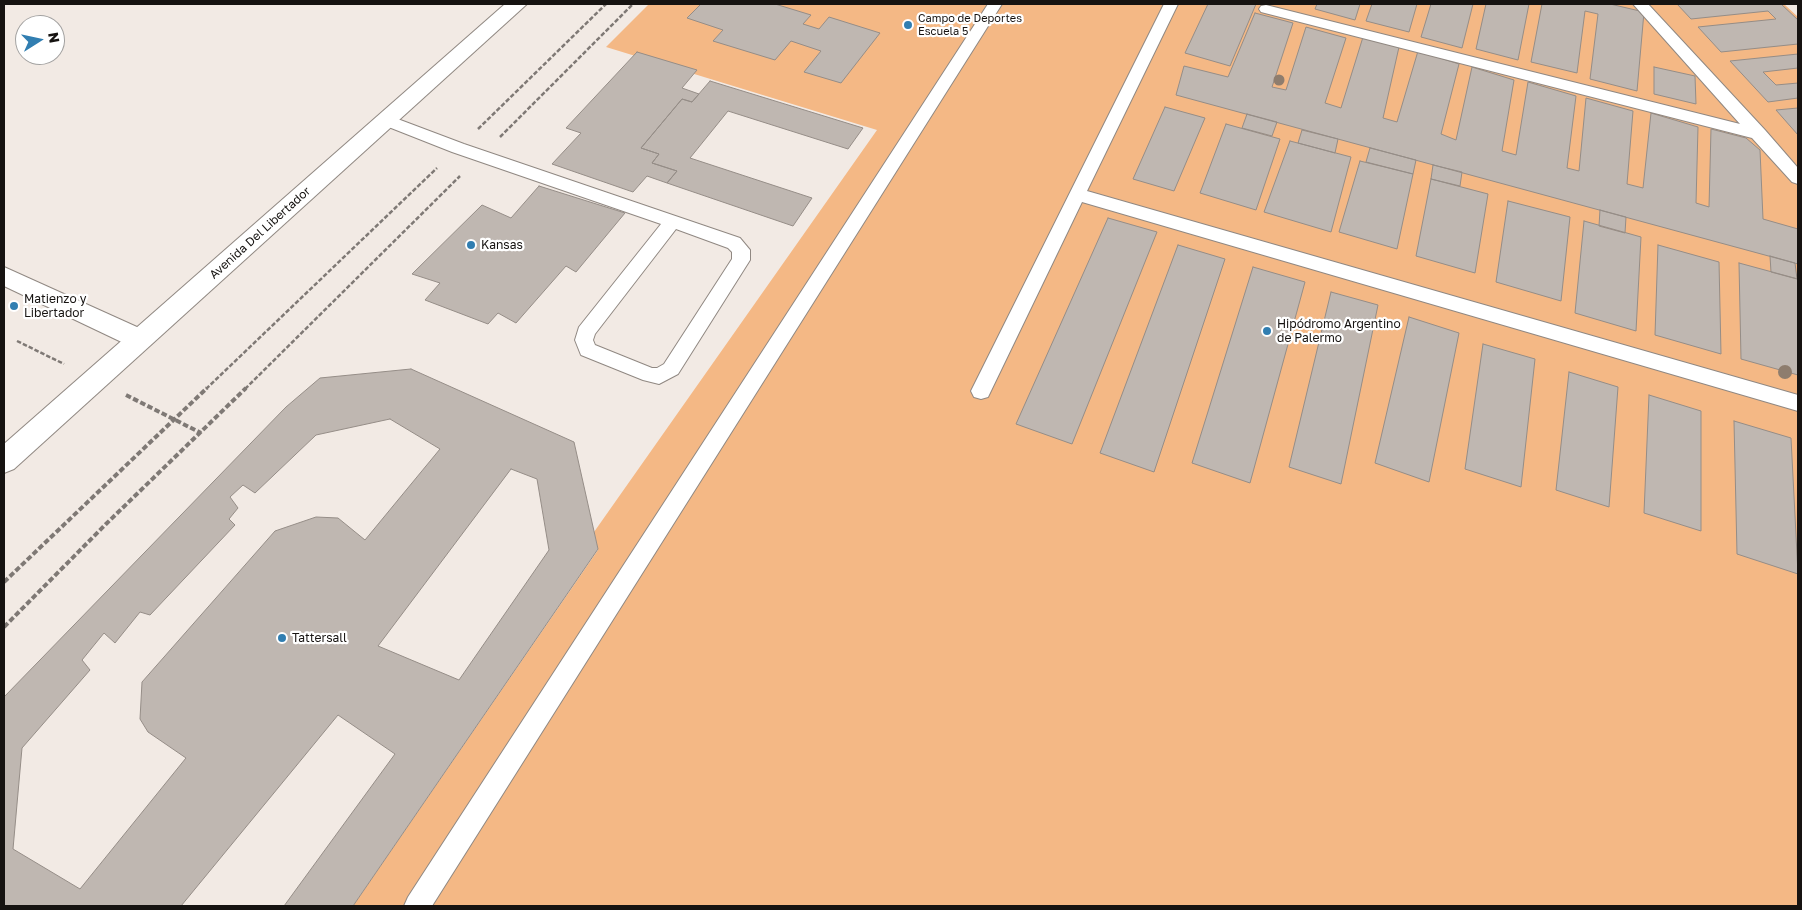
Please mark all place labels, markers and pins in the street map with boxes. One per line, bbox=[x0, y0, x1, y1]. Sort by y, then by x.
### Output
place label: Campo de Deportes Escuela 5 bbox=[918, 12, 1022, 38]
marker: Campo de Deportes Escuela 5 bbox=[902, 19, 914, 31]
place label: Kansas bbox=[481, 238, 523, 252]
marker: Kansas bbox=[465, 239, 477, 251]
place label: Matienzo y Libertador bbox=[24, 292, 86, 320]
marker: Matienzo y Libertador bbox=[8, 300, 20, 312]
place label: Hipódromo Argentino de Palermo bbox=[1277, 317, 1401, 345]
marker: Hipódromo Argentino de Palermo bbox=[1261, 325, 1273, 337]
place label: Tattersall bbox=[292, 631, 347, 645]
marker: Tattersall bbox=[276, 632, 288, 644]

